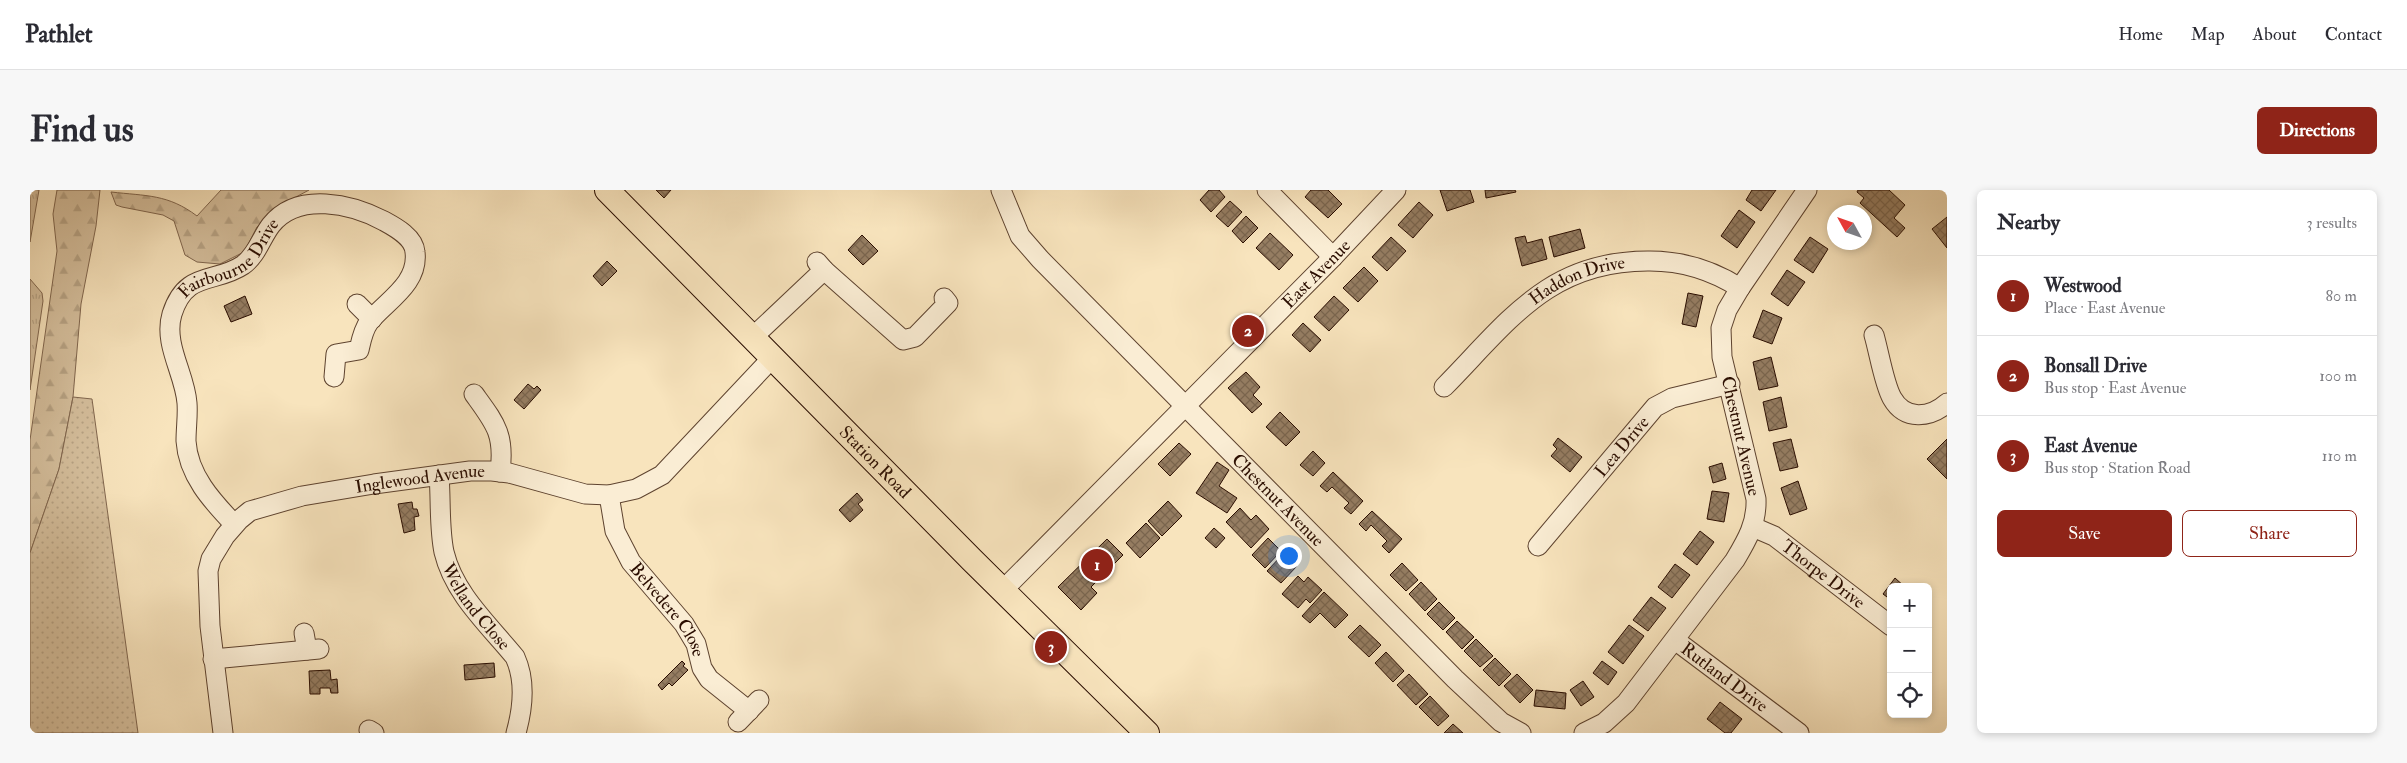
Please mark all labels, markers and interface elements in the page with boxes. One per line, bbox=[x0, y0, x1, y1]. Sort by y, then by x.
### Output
text: Pathlet bbox=[25, 19, 93, 50]
text: Home bbox=[2118, 23, 2163, 46]
text: Map bbox=[2191, 23, 2225, 46]
text: About bbox=[2253, 23, 2297, 46]
text: Contact bbox=[2325, 23, 2382, 46]
button: Directions bbox=[2257, 107, 2377, 154]
text: Find us bbox=[30, 108, 134, 152]
north arrow bbox=[1827, 205, 1872, 250]
text: Nearby bbox=[1997, 209, 2060, 236]
street label: Fairbourne Drive bbox=[173, 213, 284, 303]
text: 3 results bbox=[2306, 213, 2357, 233]
street label: East Avenue bbox=[1277, 234, 1356, 314]
street label: Haddon Drive bbox=[1524, 251, 1627, 310]
text: Westwood bbox=[2044, 274, 2121, 298]
text: 1 bbox=[2010, 286, 2016, 306]
text: 80 m bbox=[2326, 286, 2357, 306]
text: Place · East Avenue bbox=[2044, 298, 2166, 318]
pin: 2 bbox=[1232, 312, 1264, 350]
text: Bonsall Drive bbox=[2044, 354, 2147, 378]
text: 2 bbox=[2009, 366, 2017, 386]
text: 100 m bbox=[2319, 366, 2357, 386]
street label: Chestnut Avenue bbox=[1716, 374, 1766, 499]
text: Bus stop · East Avenue bbox=[2044, 378, 2186, 398]
street label: Lea Drive bbox=[1590, 411, 1655, 482]
street label: Station Road bbox=[834, 421, 916, 504]
text: East Avenue bbox=[2044, 434, 2137, 458]
text: 3 bbox=[2010, 446, 2016, 466]
text: 110 m bbox=[2322, 446, 2357, 466]
street label: Chestnut Avenue bbox=[1227, 449, 1329, 552]
text: Bus stop · Station Road bbox=[2044, 458, 2191, 478]
street label: Inglewood Avenue bbox=[353, 460, 485, 499]
button: Save bbox=[1997, 510, 2172, 557]
button: Share bbox=[2182, 510, 2357, 557]
street label: Thorpe Drive bbox=[1776, 535, 1870, 614]
your location bbox=[1276, 543, 1302, 569]
pin: 1 bbox=[1081, 546, 1113, 584]
street label: Belvedere Close bbox=[624, 558, 710, 659]
street label: Welland Close bbox=[436, 559, 515, 656]
map controls bbox=[1887, 583, 1932, 718]
button: + bbox=[1887, 583, 1932, 628]
pin: 3 bbox=[1035, 628, 1067, 666]
button: − bbox=[1887, 628, 1932, 673]
street label: Rutland Drive bbox=[1676, 637, 1773, 718]
button: locate bbox=[1887, 673, 1932, 718]

